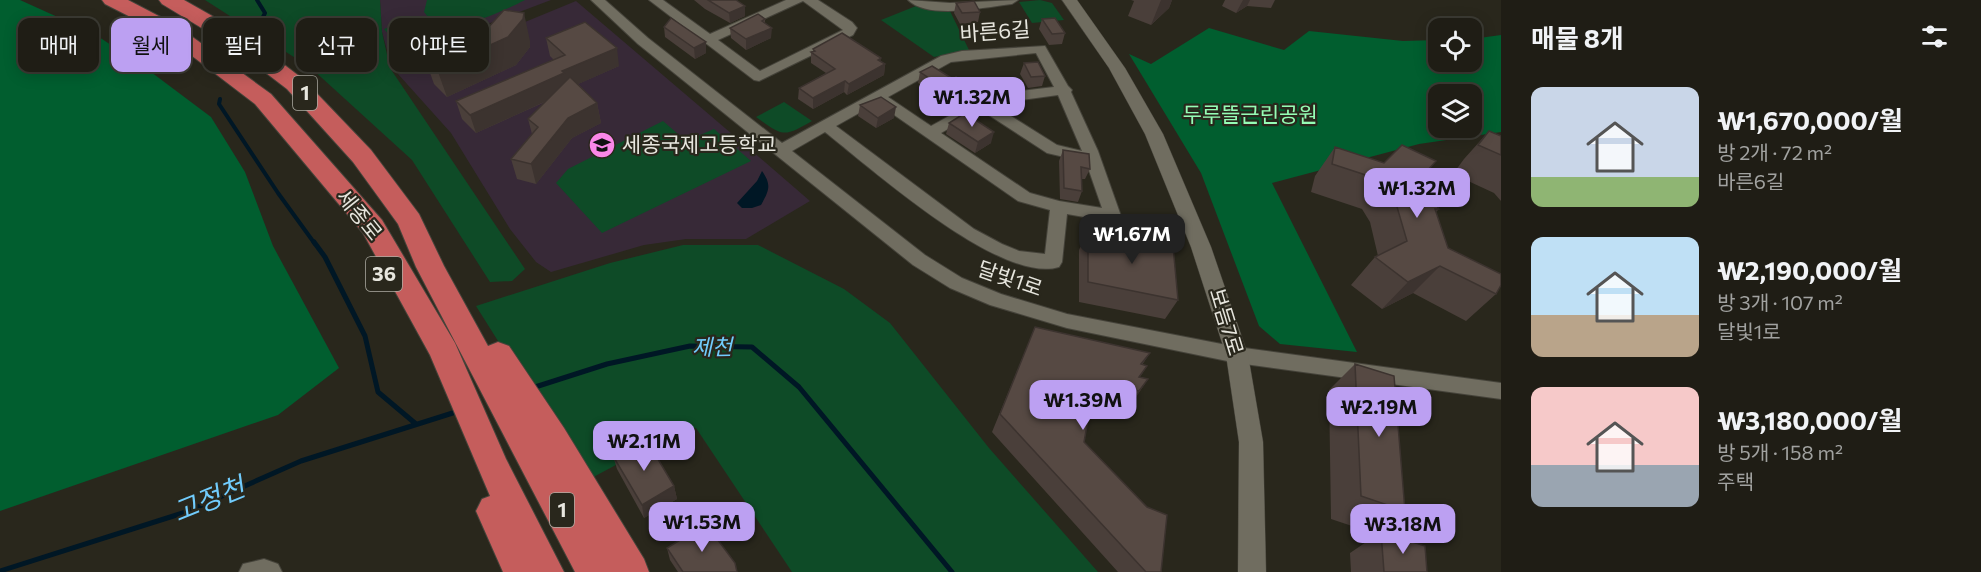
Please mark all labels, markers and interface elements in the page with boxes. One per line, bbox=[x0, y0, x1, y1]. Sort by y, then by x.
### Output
street label: 바른6길 bbox=[959, 16, 1031, 45]
chip: 매매 bbox=[18, 18, 99, 72]
chip: 월세 bbox=[111, 18, 191, 72]
chip: 필터 bbox=[203, 18, 284, 72]
chip: 신규 bbox=[296, 18, 377, 72]
chip: 아파트 bbox=[389, 18, 489, 72]
map controls bbox=[1428, 18, 1482, 138]
button: locate bbox=[1428, 18, 1482, 72]
icon: filters bbox=[1918, 20, 1951, 53]
text: 매물 8개 bbox=[1531, 22, 1624, 53]
road number: 1 bbox=[293, 76, 317, 110]
pin: ₩1.32M bbox=[923, 77, 1021, 128]
text: ₩1.32M bbox=[933, 84, 1011, 108]
button: layers bbox=[1428, 84, 1482, 138]
park label: 두루뜰근린공원 bbox=[1182, 101, 1318, 126]
text: ₩1,670,000/월 bbox=[1717, 104, 1903, 135]
icon: home bbox=[1579, 111, 1651, 183]
school or university icon: 세종국제고등학교 bbox=[587, 130, 617, 160]
place label: 세종국제고등학교 bbox=[622, 131, 777, 156]
text: 방 2개 · 72 m² bbox=[1717, 140, 1832, 164]
pin: ₩1.32M bbox=[1368, 168, 1466, 219]
text: 바른6길 bbox=[1717, 169, 1784, 193]
text: ₩1.32M bbox=[1378, 175, 1456, 199]
street label: 세종로 bbox=[332, 184, 388, 244]
pin: ₩1.67M bbox=[1083, 214, 1181, 265]
text: ₩1.67M bbox=[1093, 221, 1171, 245]
text: ₩2,190,000/월 bbox=[1717, 254, 1902, 285]
street label: 달빛1로 bbox=[975, 255, 1046, 300]
road number: 36 bbox=[366, 257, 402, 291]
icon: home bbox=[1579, 261, 1651, 333]
street label: 보듬7로 bbox=[1205, 285, 1249, 358]
text: 방 3개 · 107 m² bbox=[1717, 290, 1843, 314]
text: 달빛1로 bbox=[1717, 319, 1781, 343]
water label: 제천 bbox=[692, 333, 735, 360]
pin: ₩1.39M bbox=[1034, 380, 1132, 431]
text: ₩1.39M bbox=[1043, 387, 1123, 411]
pin: ₩2.19M bbox=[1330, 387, 1428, 438]
text: ₩2.19M bbox=[1340, 394, 1418, 418]
text: ₩3,180,000/월 bbox=[1717, 404, 1902, 435]
icon: home bbox=[1579, 411, 1651, 483]
pin: ₩2.11M bbox=[595, 421, 693, 472]
text: ₩2.11M bbox=[607, 428, 681, 452]
text: 방 5개 · 158 m² bbox=[1717, 440, 1843, 464]
water label: 고정천 bbox=[168, 468, 252, 528]
text: 주택 bbox=[1717, 469, 1754, 493]
road number: 1 bbox=[550, 493, 574, 527]
pin: ₩1.53M bbox=[653, 502, 751, 553]
pin: ₩3.18M bbox=[1354, 504, 1452, 555]
text: ₩1.53M bbox=[663, 509, 741, 533]
text: ₩3.18M bbox=[1364, 511, 1442, 535]

